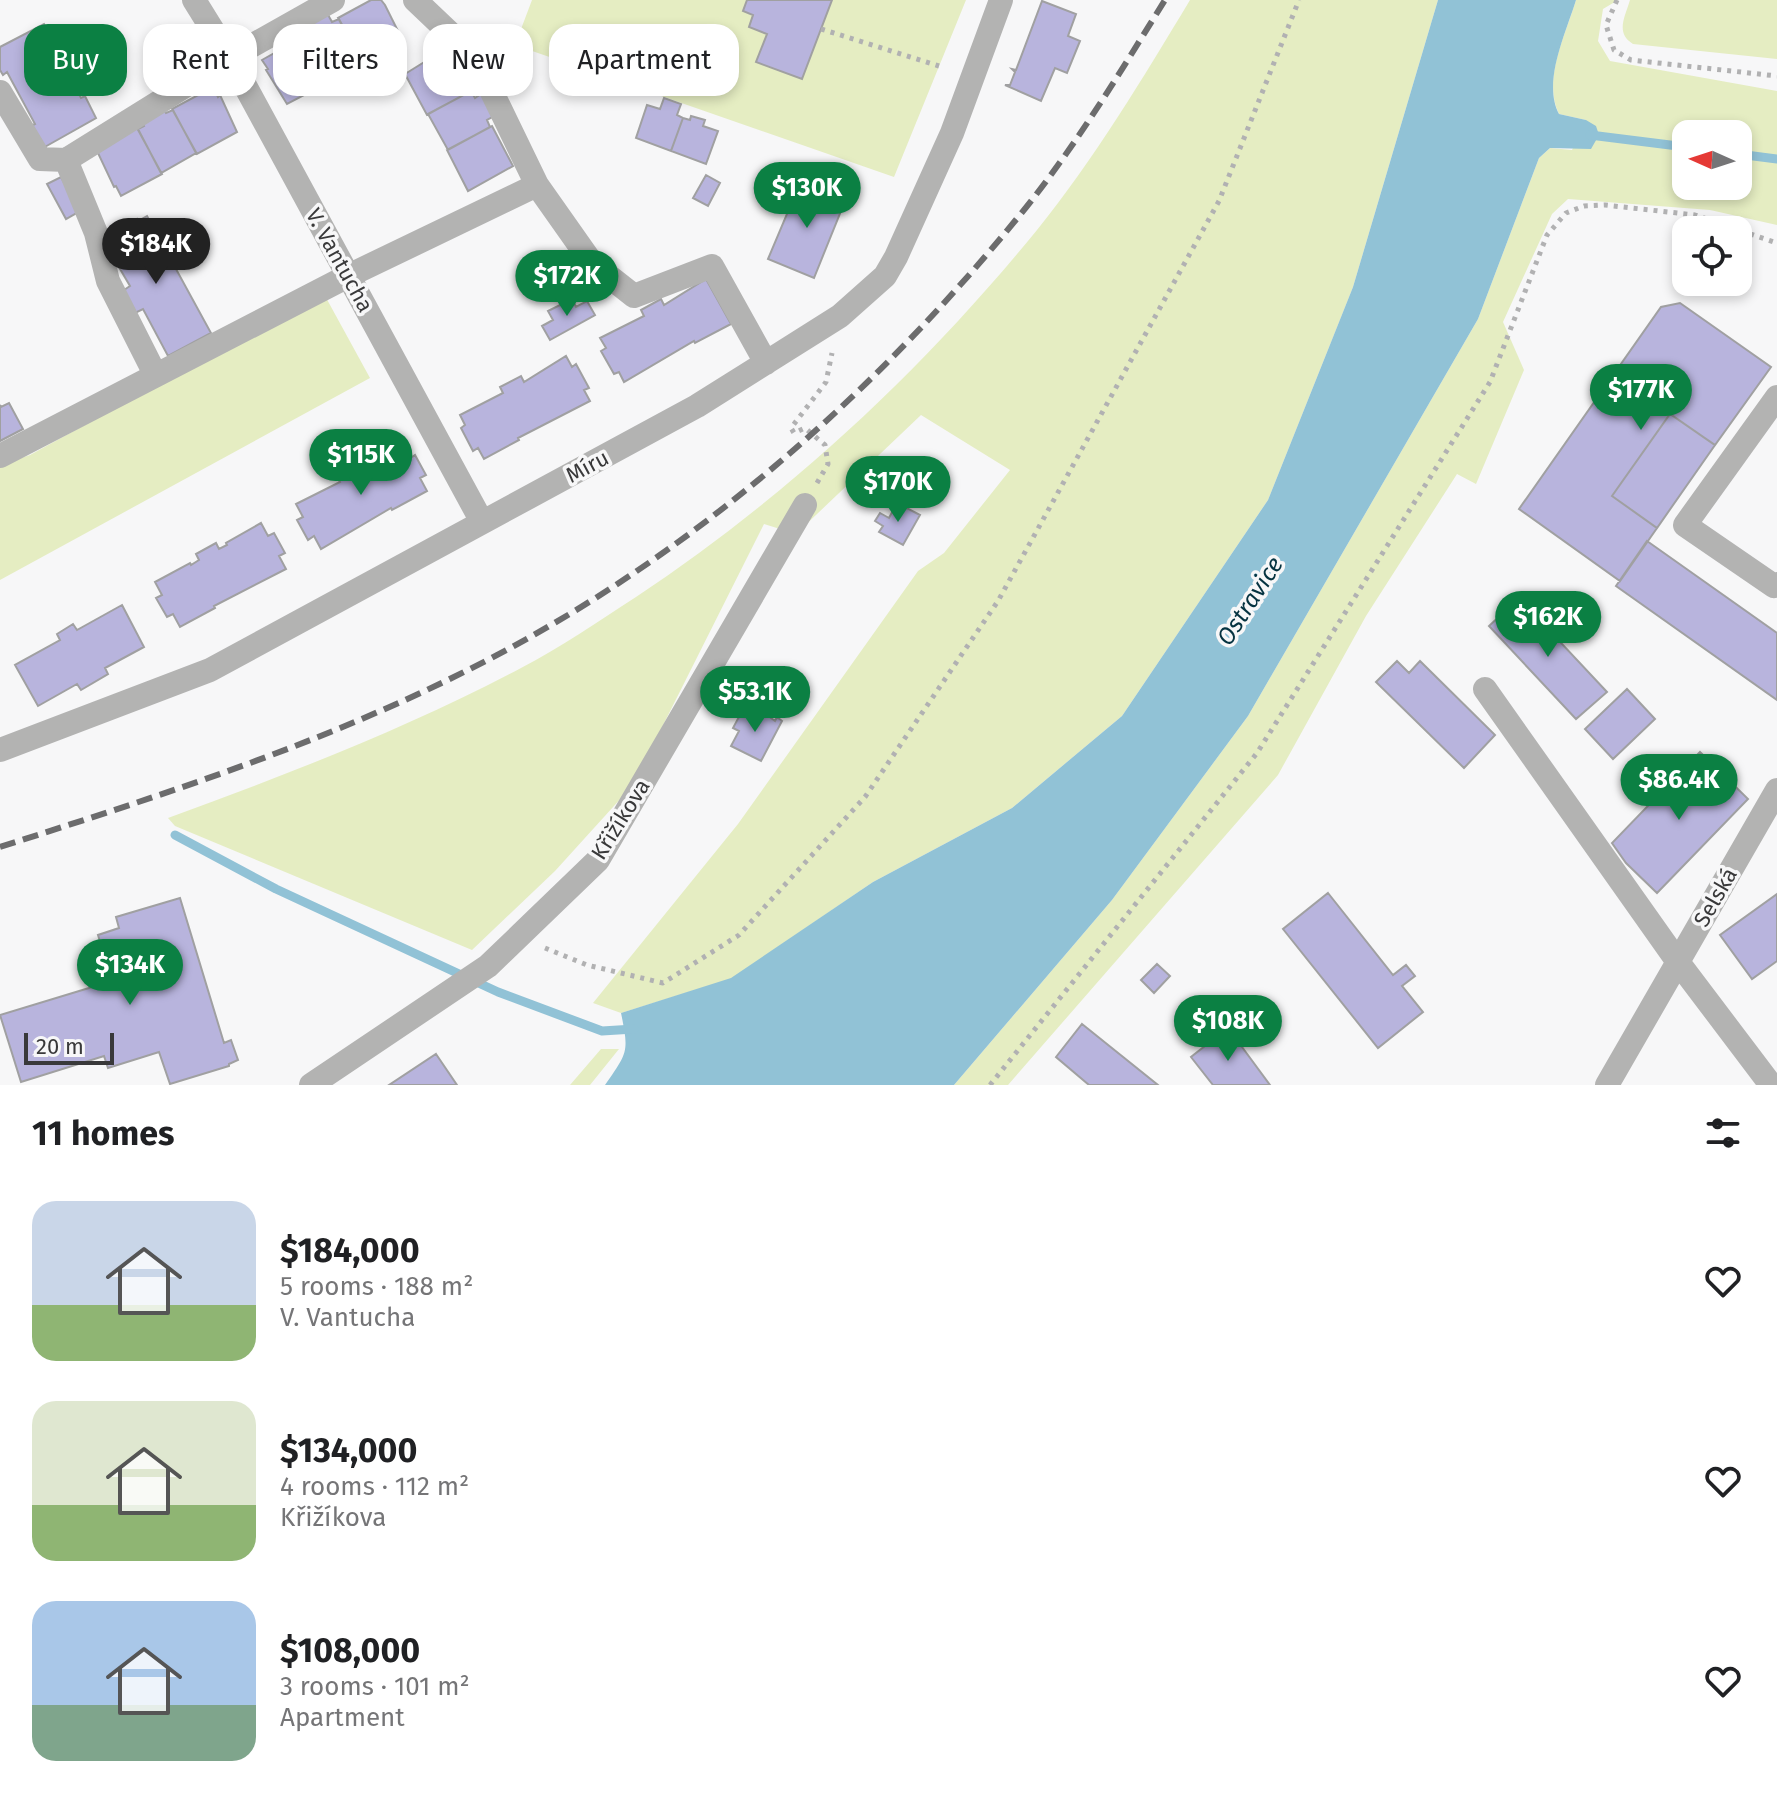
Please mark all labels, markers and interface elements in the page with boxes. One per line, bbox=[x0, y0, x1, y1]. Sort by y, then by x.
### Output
chip: Buy bbox=[24, 24, 127, 96]
chip: Rent bbox=[143, 24, 257, 96]
chip: Filters bbox=[273, 24, 407, 96]
chip: New bbox=[423, 24, 533, 96]
chip: Apartment bbox=[549, 24, 739, 96]
north arrow bbox=[1672, 120, 1752, 200]
map controls bbox=[1672, 120, 1752, 296]
pin: $130K bbox=[751, 162, 863, 230]
text: $130K bbox=[772, 172, 842, 203]
street label: V. Vantucha bbox=[300, 204, 379, 317]
button: locate bbox=[1672, 216, 1752, 296]
pin: $184K bbox=[100, 218, 212, 286]
text: $184K bbox=[120, 228, 192, 259]
pin: $172K bbox=[511, 250, 623, 318]
text: $172K bbox=[533, 260, 601, 291]
pin: $177K bbox=[1585, 364, 1697, 432]
text: $177K bbox=[1608, 374, 1674, 405]
pin: $115K bbox=[305, 429, 417, 497]
text: $115K bbox=[327, 439, 395, 470]
street label: Míru bbox=[561, 444, 613, 489]
pin: $170K bbox=[842, 456, 954, 524]
text: $170K bbox=[864, 466, 932, 497]
water label: Ostravice bbox=[1211, 552, 1289, 650]
pin: $162K bbox=[1492, 591, 1604, 659]
text: $162K bbox=[1513, 601, 1583, 632]
pin: $53.1K bbox=[690, 666, 820, 734]
text: $53.1K bbox=[718, 676, 792, 707]
pin: $86.4K bbox=[1614, 754, 1744, 822]
text: $86.4K bbox=[1639, 764, 1719, 795]
street label: Křižíkova bbox=[585, 774, 656, 865]
street label: Selská bbox=[1688, 863, 1743, 932]
pin: $134K bbox=[74, 939, 186, 1007]
text: $134K bbox=[95, 949, 165, 980]
pin: $108K bbox=[1172, 995, 1284, 1063]
text: $108K bbox=[1192, 1005, 1264, 1036]
scale bar bbox=[24, 1029, 114, 1065]
text: 20 m bbox=[36, 1033, 84, 1060]
icon: filters bbox=[1701, 1111, 1745, 1155]
text: 11 homes bbox=[32, 1113, 174, 1154]
text: $184,000 bbox=[280, 1230, 420, 1271]
icon: home bbox=[96, 1233, 192, 1329]
icon: heart bbox=[1701, 1259, 1745, 1303]
text: 5 rooms · 188 m² bbox=[280, 1271, 473, 1302]
text: V. Vantucha bbox=[280, 1302, 415, 1333]
text: $134,000 bbox=[280, 1430, 417, 1471]
icon: home bbox=[96, 1433, 192, 1529]
icon: heart bbox=[1701, 1459, 1745, 1503]
text: 4 rooms · 112 m² bbox=[280, 1471, 469, 1502]
text: Křižíkova bbox=[280, 1502, 386, 1533]
text: $108,000 bbox=[280, 1630, 420, 1671]
icon: home bbox=[96, 1633, 192, 1729]
icon: heart bbox=[1701, 1659, 1745, 1703]
text: 3 rooms · 101 m² bbox=[280, 1671, 470, 1702]
text: Apartment bbox=[280, 1702, 405, 1733]

